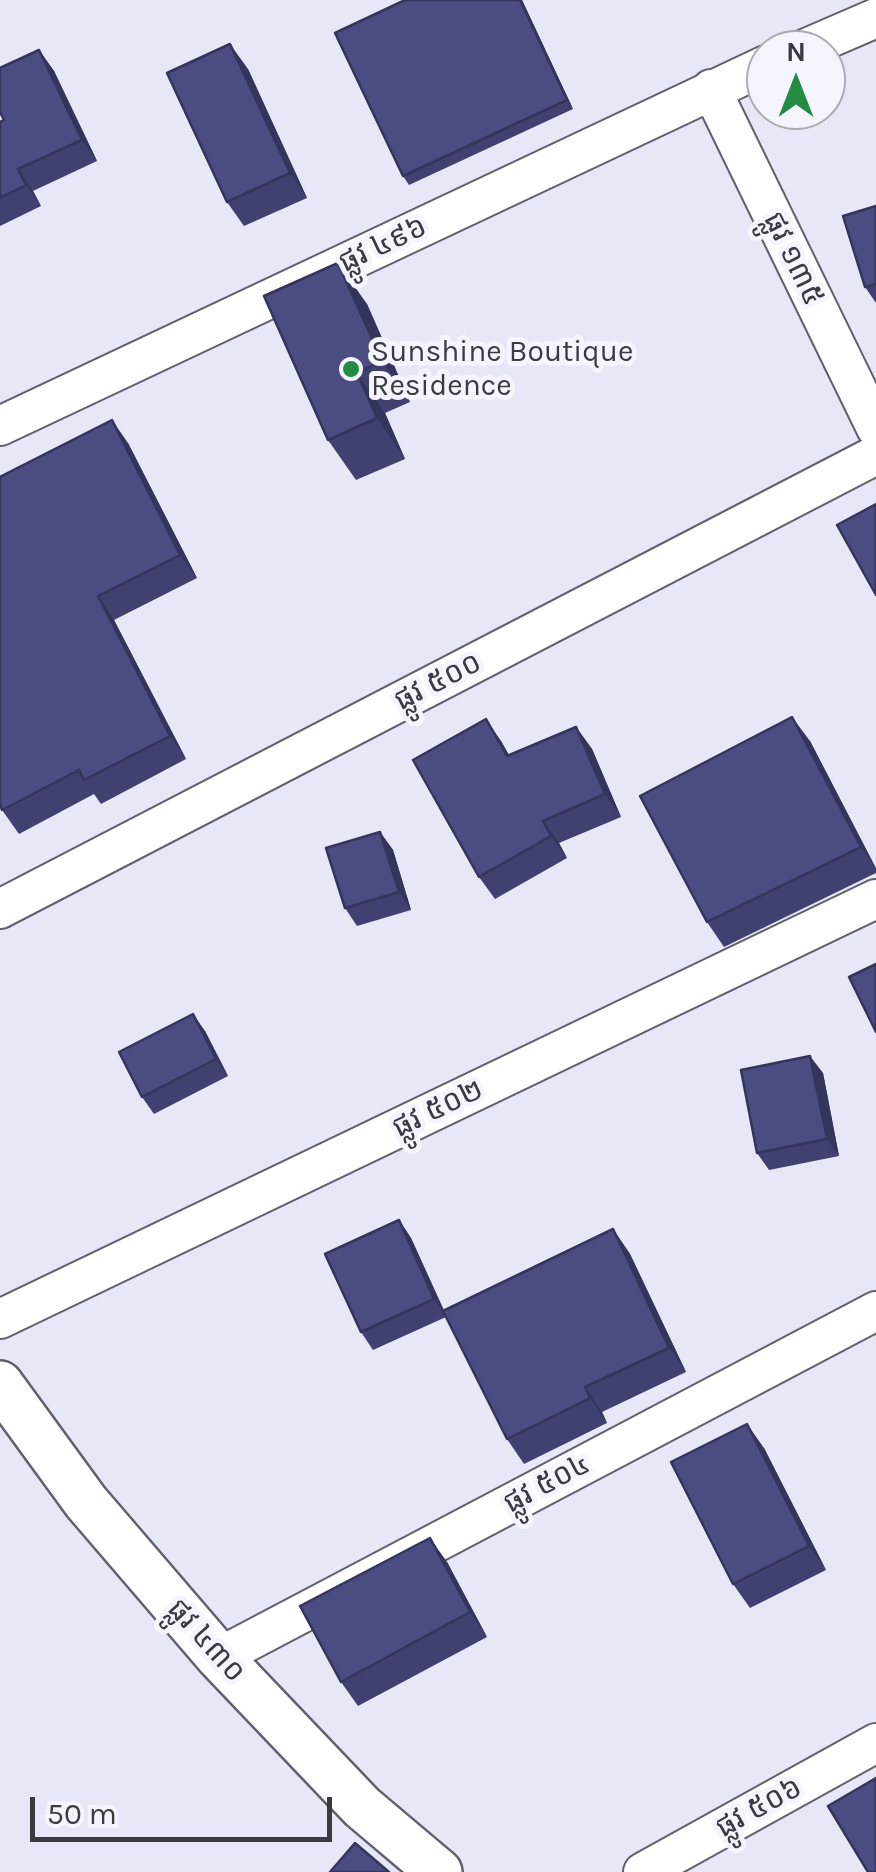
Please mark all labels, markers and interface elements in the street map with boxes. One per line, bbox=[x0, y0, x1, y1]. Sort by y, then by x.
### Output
north arrow bbox=[746, 30, 846, 130]
text: N bbox=[786, 35, 806, 68]
street label: ផ្លូវ ១៣៥ bbox=[755, 206, 831, 312]
street label: ផ្លូវ ៤៩៦ bbox=[333, 209, 433, 281]
place label: Sunshine Boutique Residence bbox=[371, 334, 633, 404]
marker: Sunshine Boutique Residence bbox=[340, 358, 362, 380]
street label: ផ្លូវ ៥០០ bbox=[388, 645, 488, 719]
street label: ផ្លូវ ៥០២ bbox=[387, 1072, 489, 1146]
street label: ផ្លូវ ៥០៤ bbox=[497, 1446, 597, 1522]
street label: ផ្លូវ ៤៣០ bbox=[159, 1592, 253, 1690]
street label: ផ្លូវ ៥០៦ bbox=[710, 1770, 808, 1846]
scale bar bbox=[35, 1777, 338, 1839]
text: 50 m bbox=[47, 1796, 117, 1832]

